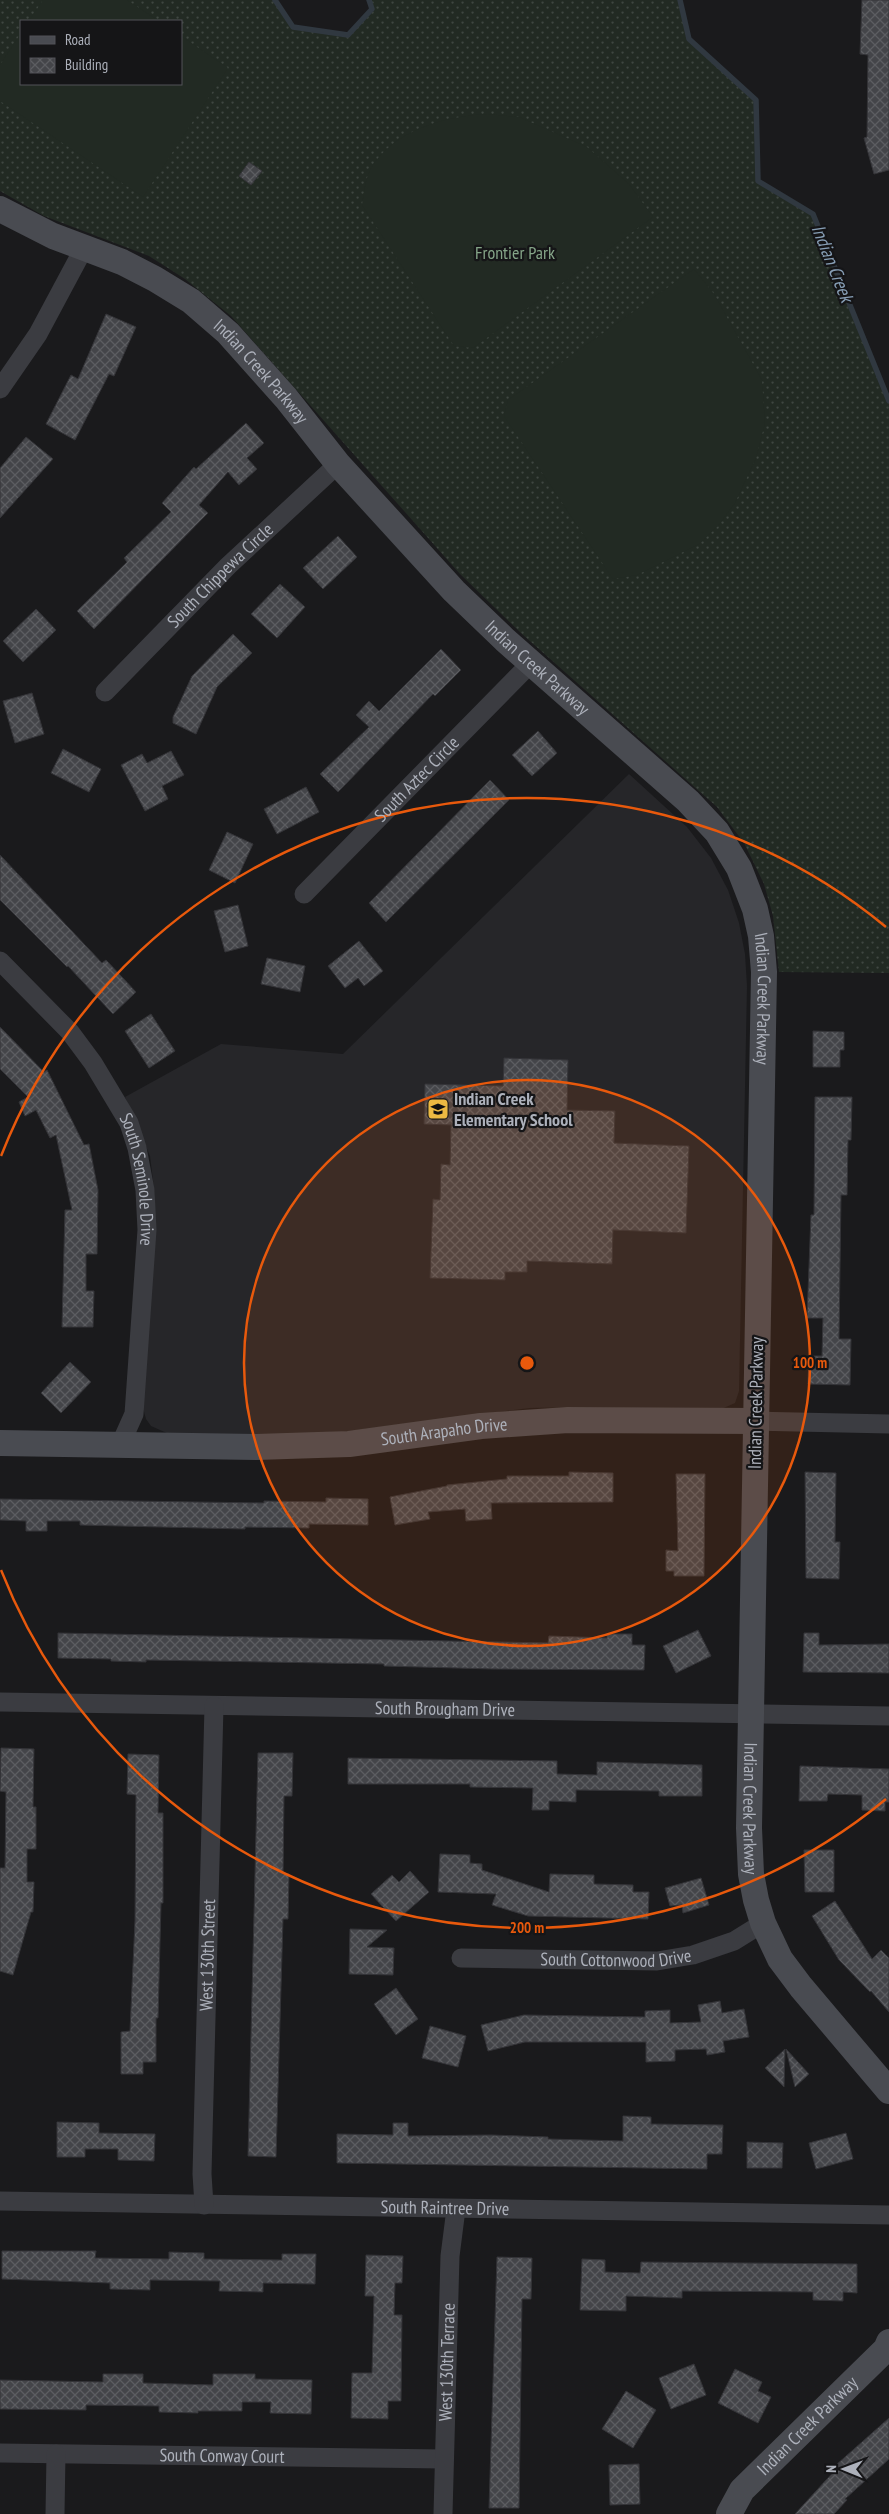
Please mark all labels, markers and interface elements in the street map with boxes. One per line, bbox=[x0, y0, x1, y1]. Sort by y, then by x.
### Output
legend bbox=[20, 20, 182, 85]
text: Road bbox=[65, 30, 91, 49]
text: Building bbox=[65, 55, 108, 74]
water label: Indian Creek bbox=[807, 221, 860, 308]
park label: Frontier Park bbox=[475, 241, 555, 264]
street label: Indian Creek Parkway bbox=[209, 314, 314, 428]
street label: South Chippewa Circle bbox=[162, 518, 278, 632]
street label: Indian Creek Parkway bbox=[480, 615, 595, 720]
street label: South Aztec Circle bbox=[369, 731, 464, 827]
street label: Indian Creek Parkway bbox=[750, 930, 776, 1065]
place label: Indian Creek Elementary School bbox=[454, 1087, 573, 1131]
school or university icon: Indian Creek Elementary School bbox=[426, 1097, 450, 1121]
street label: South Seminole Drive bbox=[115, 1109, 159, 1247]
street label: Indian Creek Parkway bbox=[743, 1337, 768, 1469]
text: 100 m bbox=[793, 1353, 827, 1372]
centre of rings bbox=[518, 1354, 536, 1372]
street label: South Arapaho Drive bbox=[379, 1412, 508, 1451]
street label: South Brougham Drive bbox=[375, 1696, 515, 1721]
street label: Indian Creek Parkway bbox=[738, 1742, 763, 1875]
street label: West 130th Street bbox=[194, 1899, 220, 2011]
text: 200 m bbox=[510, 1918, 544, 1937]
street label: South Cottonwood Drive bbox=[540, 1943, 693, 1972]
street label: South Raintree Drive bbox=[380, 2195, 510, 2220]
street label: West 130th Terrace bbox=[434, 2302, 460, 2422]
street label: Indian Creek Parkway bbox=[752, 2371, 863, 2480]
street label: South Conway Court bbox=[159, 2443, 285, 2468]
north arrow bbox=[819, 2444, 869, 2494]
text: N bbox=[822, 2465, 840, 2473]

